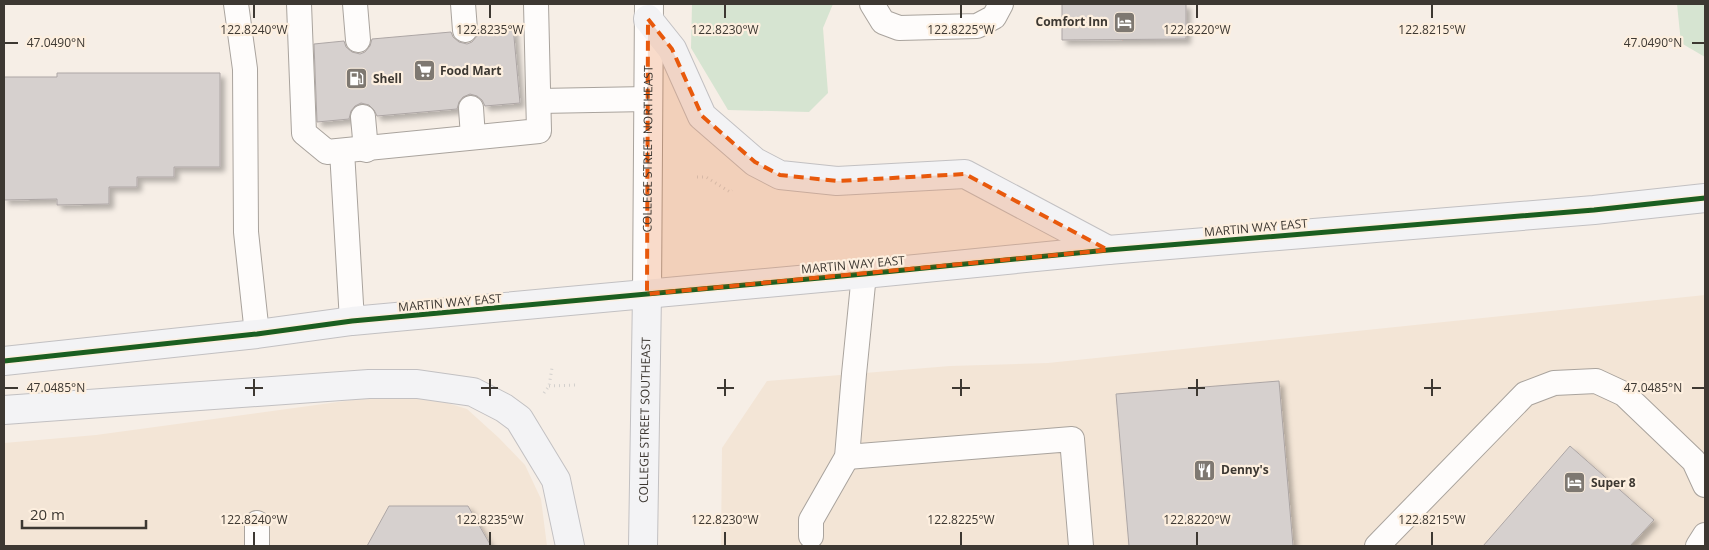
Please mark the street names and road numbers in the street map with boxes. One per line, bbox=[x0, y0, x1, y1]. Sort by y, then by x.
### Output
street label: COLLEGE STREET NORTHEAST bbox=[638, 65, 657, 233]
street label: MARTIN WAY EAST bbox=[1203, 214, 1309, 240]
street label: MARTIN WAY EAST bbox=[800, 251, 906, 277]
street label: MARTIN WAY EAST bbox=[397, 289, 503, 315]
street label: COLLEGE STREET SOUTHEAST bbox=[635, 337, 654, 503]

